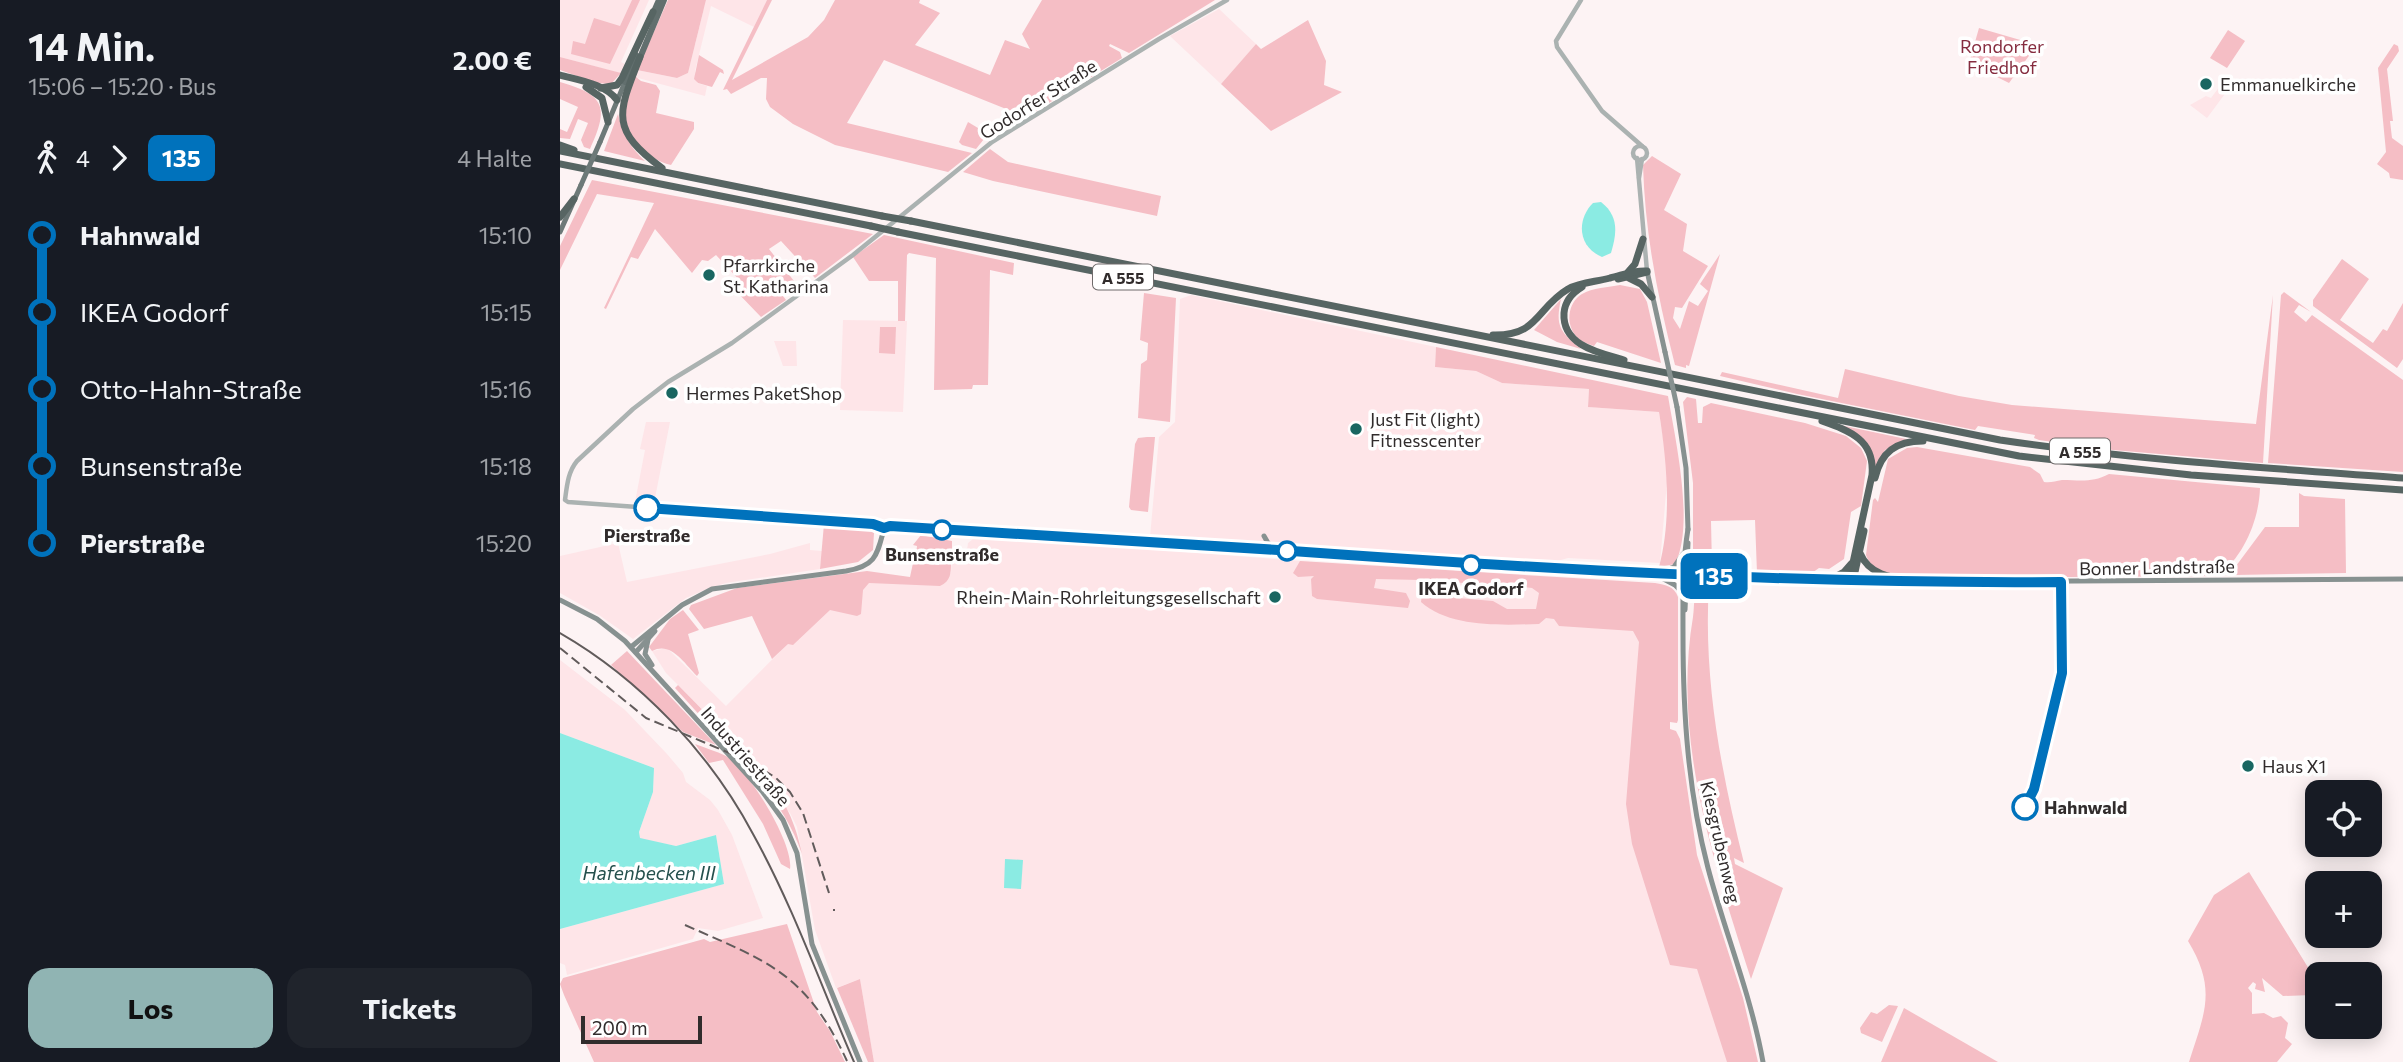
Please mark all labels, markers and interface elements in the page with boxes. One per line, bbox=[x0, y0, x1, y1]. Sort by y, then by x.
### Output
text: 14 Min. bbox=[28, 22, 155, 69]
park label: Rondorfer Friedhof bbox=[1960, 35, 2044, 78]
text: 2.00 € bbox=[453, 44, 532, 75]
street label: Godorfer Straße bbox=[975, 54, 1101, 144]
text: 15:06 – 15:20 · Bus bbox=[28, 72, 216, 100]
place label: Emmanuelkirche bbox=[2220, 73, 2356, 95]
marker: Emmanuelkirche bbox=[2198, 76, 2214, 92]
icon: walk bbox=[28, 139, 66, 177]
icon: forward bbox=[100, 139, 138, 177]
text: 135 bbox=[162, 143, 201, 172]
text: 4 bbox=[76, 144, 90, 172]
text: 4 Halte bbox=[457, 144, 532, 172]
text: Hahnwald bbox=[80, 219, 200, 250]
text: 15:10 bbox=[479, 221, 532, 249]
place label: Pfarrkirche St. Katharina bbox=[723, 254, 829, 297]
road number: A 555 bbox=[1093, 264, 1153, 290]
marker: Pfarrkirche St. Katharina bbox=[701, 267, 717, 283]
text: IKEA Godorf bbox=[80, 296, 229, 327]
text: 15:15 bbox=[480, 298, 532, 326]
text: Otto-Hahn-Straße bbox=[80, 373, 302, 404]
text: 15:16 bbox=[480, 375, 532, 403]
place label: Hermes PaketShop bbox=[686, 382, 842, 404]
marker: Hermes PaketShop bbox=[664, 385, 680, 401]
place label: Just Fit (light) Fitnesscenter bbox=[1370, 408, 1481, 451]
marker: Just Fit (light) Fitnesscenter bbox=[1348, 421, 1364, 437]
road number: A 555 bbox=[2050, 438, 2110, 464]
text: Bunsenstraße bbox=[80, 450, 242, 481]
text: 15:18 bbox=[480, 452, 532, 480]
marker: Pierstraße bbox=[634, 495, 660, 521]
marker: Bunsenstraße bbox=[932, 520, 952, 540]
place label: Pierstraße bbox=[604, 524, 690, 546]
text: Pierstraße bbox=[80, 527, 205, 558]
text: 15:20 bbox=[476, 529, 532, 557]
unlabelled marker bbox=[1277, 541, 1297, 561]
place label: Bunsenstraße bbox=[885, 543, 999, 565]
line badge: 135 bbox=[1674, 553, 1754, 599]
marker: IKEA Godorf bbox=[1461, 555, 1481, 575]
street label: Bonner Landstraße bbox=[2079, 555, 2235, 579]
text: 135 bbox=[1695, 561, 1733, 590]
place label: IKEA Godorf bbox=[1418, 577, 1524, 599]
place label: Rhein-Main-Rohrleitungsgesellschaft bbox=[956, 586, 1261, 608]
marker: Rhein-Main-Rohrleitungsgesellschaft bbox=[1267, 589, 1283, 605]
street label: Industriestraße bbox=[697, 702, 795, 810]
place label: Haus X1 bbox=[2262, 755, 2326, 777]
marker: Haus X1 bbox=[2240, 758, 2256, 774]
street label: Kiesgrubenweg bbox=[1696, 779, 1746, 906]
map controls bbox=[2305, 780, 2382, 1039]
button: locate bbox=[2305, 780, 2382, 857]
marker: Hahnwald bbox=[2012, 794, 2038, 820]
place label: Hahnwald bbox=[2044, 796, 2127, 818]
water label: Hafenbecken III bbox=[582, 861, 716, 884]
button: + bbox=[2305, 871, 2382, 948]
button: − bbox=[2305, 962, 2382, 1039]
button: Los bbox=[28, 968, 273, 1048]
button: Tickets bbox=[287, 968, 532, 1048]
scale bar bbox=[581, 1013, 702, 1045]
text: 200 m bbox=[592, 1016, 648, 1039]

